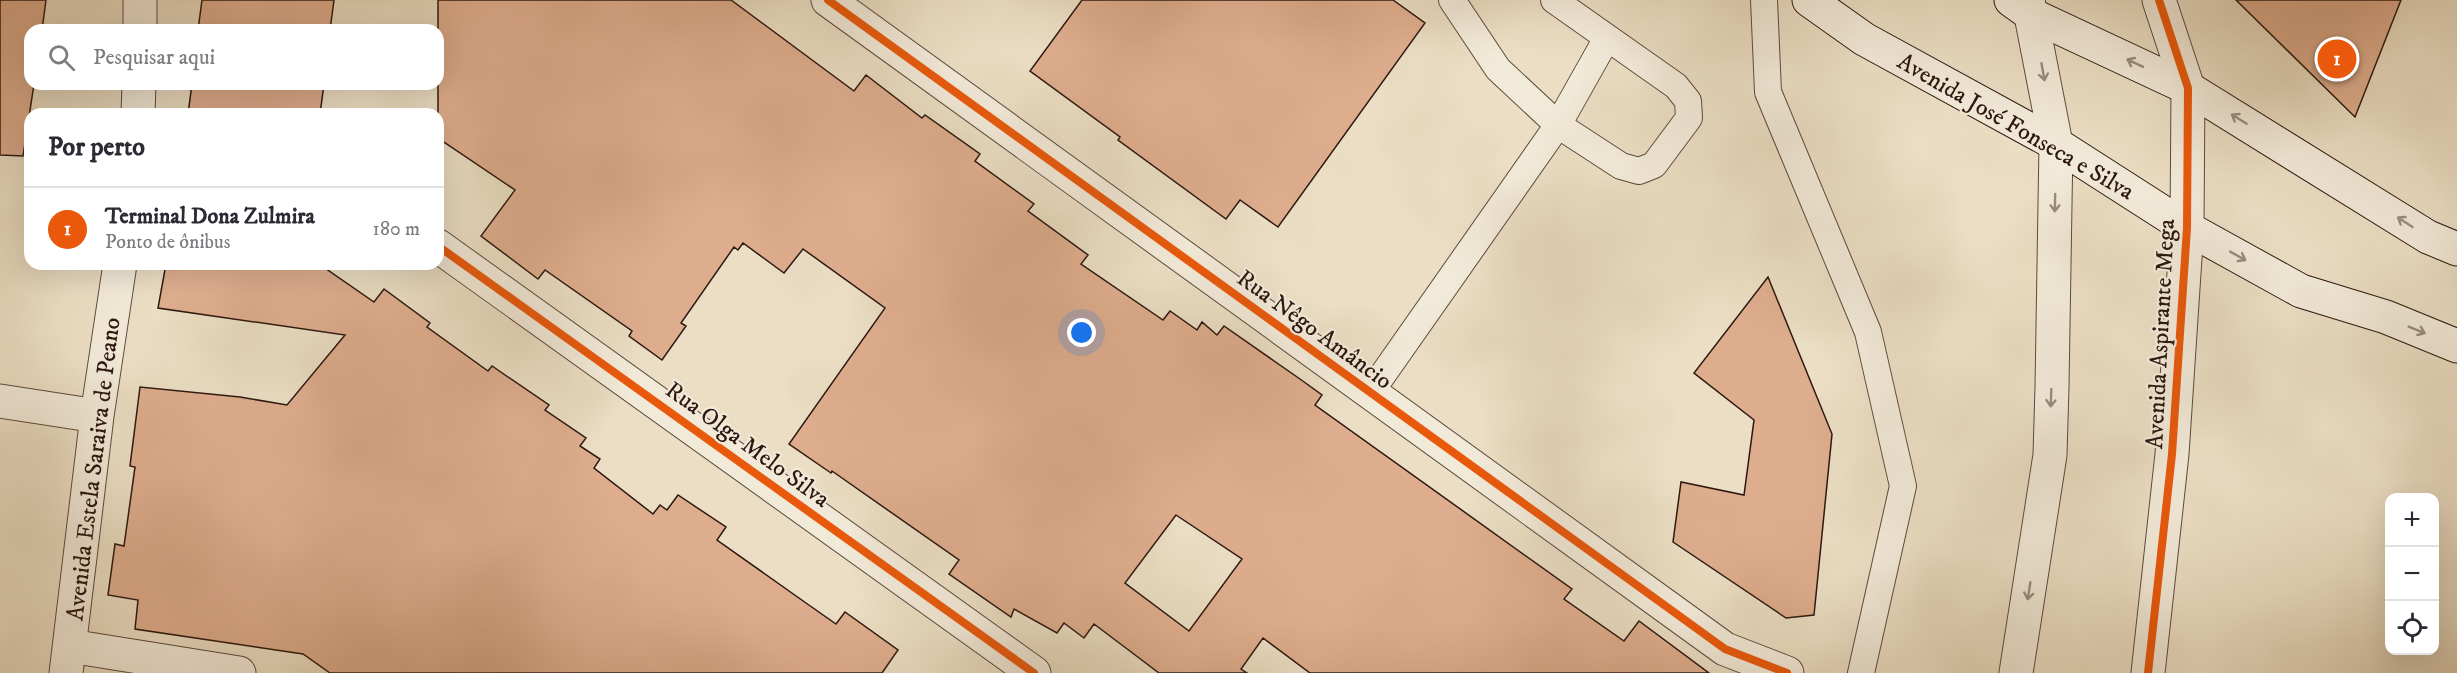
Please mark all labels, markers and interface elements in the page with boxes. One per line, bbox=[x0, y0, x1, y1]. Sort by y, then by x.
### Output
search box bbox=[24, 24, 444, 90]
pin: 1 bbox=[2318, 36, 2356, 82]
icon: search bbox=[45, 41, 78, 74]
text: Pesquisar aqui bbox=[93, 44, 215, 71]
street label: Avenida José Fonseca e Silva bbox=[1892, 47, 2140, 207]
one-way arrow bbox=[2127, 56, 2145, 68]
one-way arrow bbox=[2038, 62, 2049, 82]
one-way arrow bbox=[2231, 113, 2248, 126]
text: Por perto bbox=[48, 131, 145, 164]
one-way arrow bbox=[2049, 192, 2061, 212]
text: Terminal Dona Zulmira bbox=[105, 203, 315, 230]
one-way arrow bbox=[2397, 216, 2414, 228]
text: 1 bbox=[64, 217, 71, 242]
text: 180 m bbox=[373, 217, 420, 242]
street label: Avenida Aspirante Mega bbox=[2140, 217, 2182, 450]
text: Ponto de ônibus bbox=[105, 230, 230, 255]
one-way arrow bbox=[2229, 250, 2246, 262]
street label: Rua Nêgo Amâncio bbox=[1231, 263, 1398, 396]
street label: Avenida Estela Saraiva de Peano bbox=[60, 316, 127, 623]
your location bbox=[1067, 318, 1096, 347]
one-way arrow bbox=[2407, 325, 2426, 336]
street label: Rua Olga Melo Silva bbox=[659, 375, 836, 515]
one-way arrow bbox=[2046, 387, 2057, 407]
map controls bbox=[2385, 493, 2439, 655]
button: + bbox=[2385, 493, 2439, 547]
button: − bbox=[2385, 547, 2439, 601]
one-way arrow bbox=[2023, 581, 2034, 600]
button: locate bbox=[2385, 601, 2439, 655]

